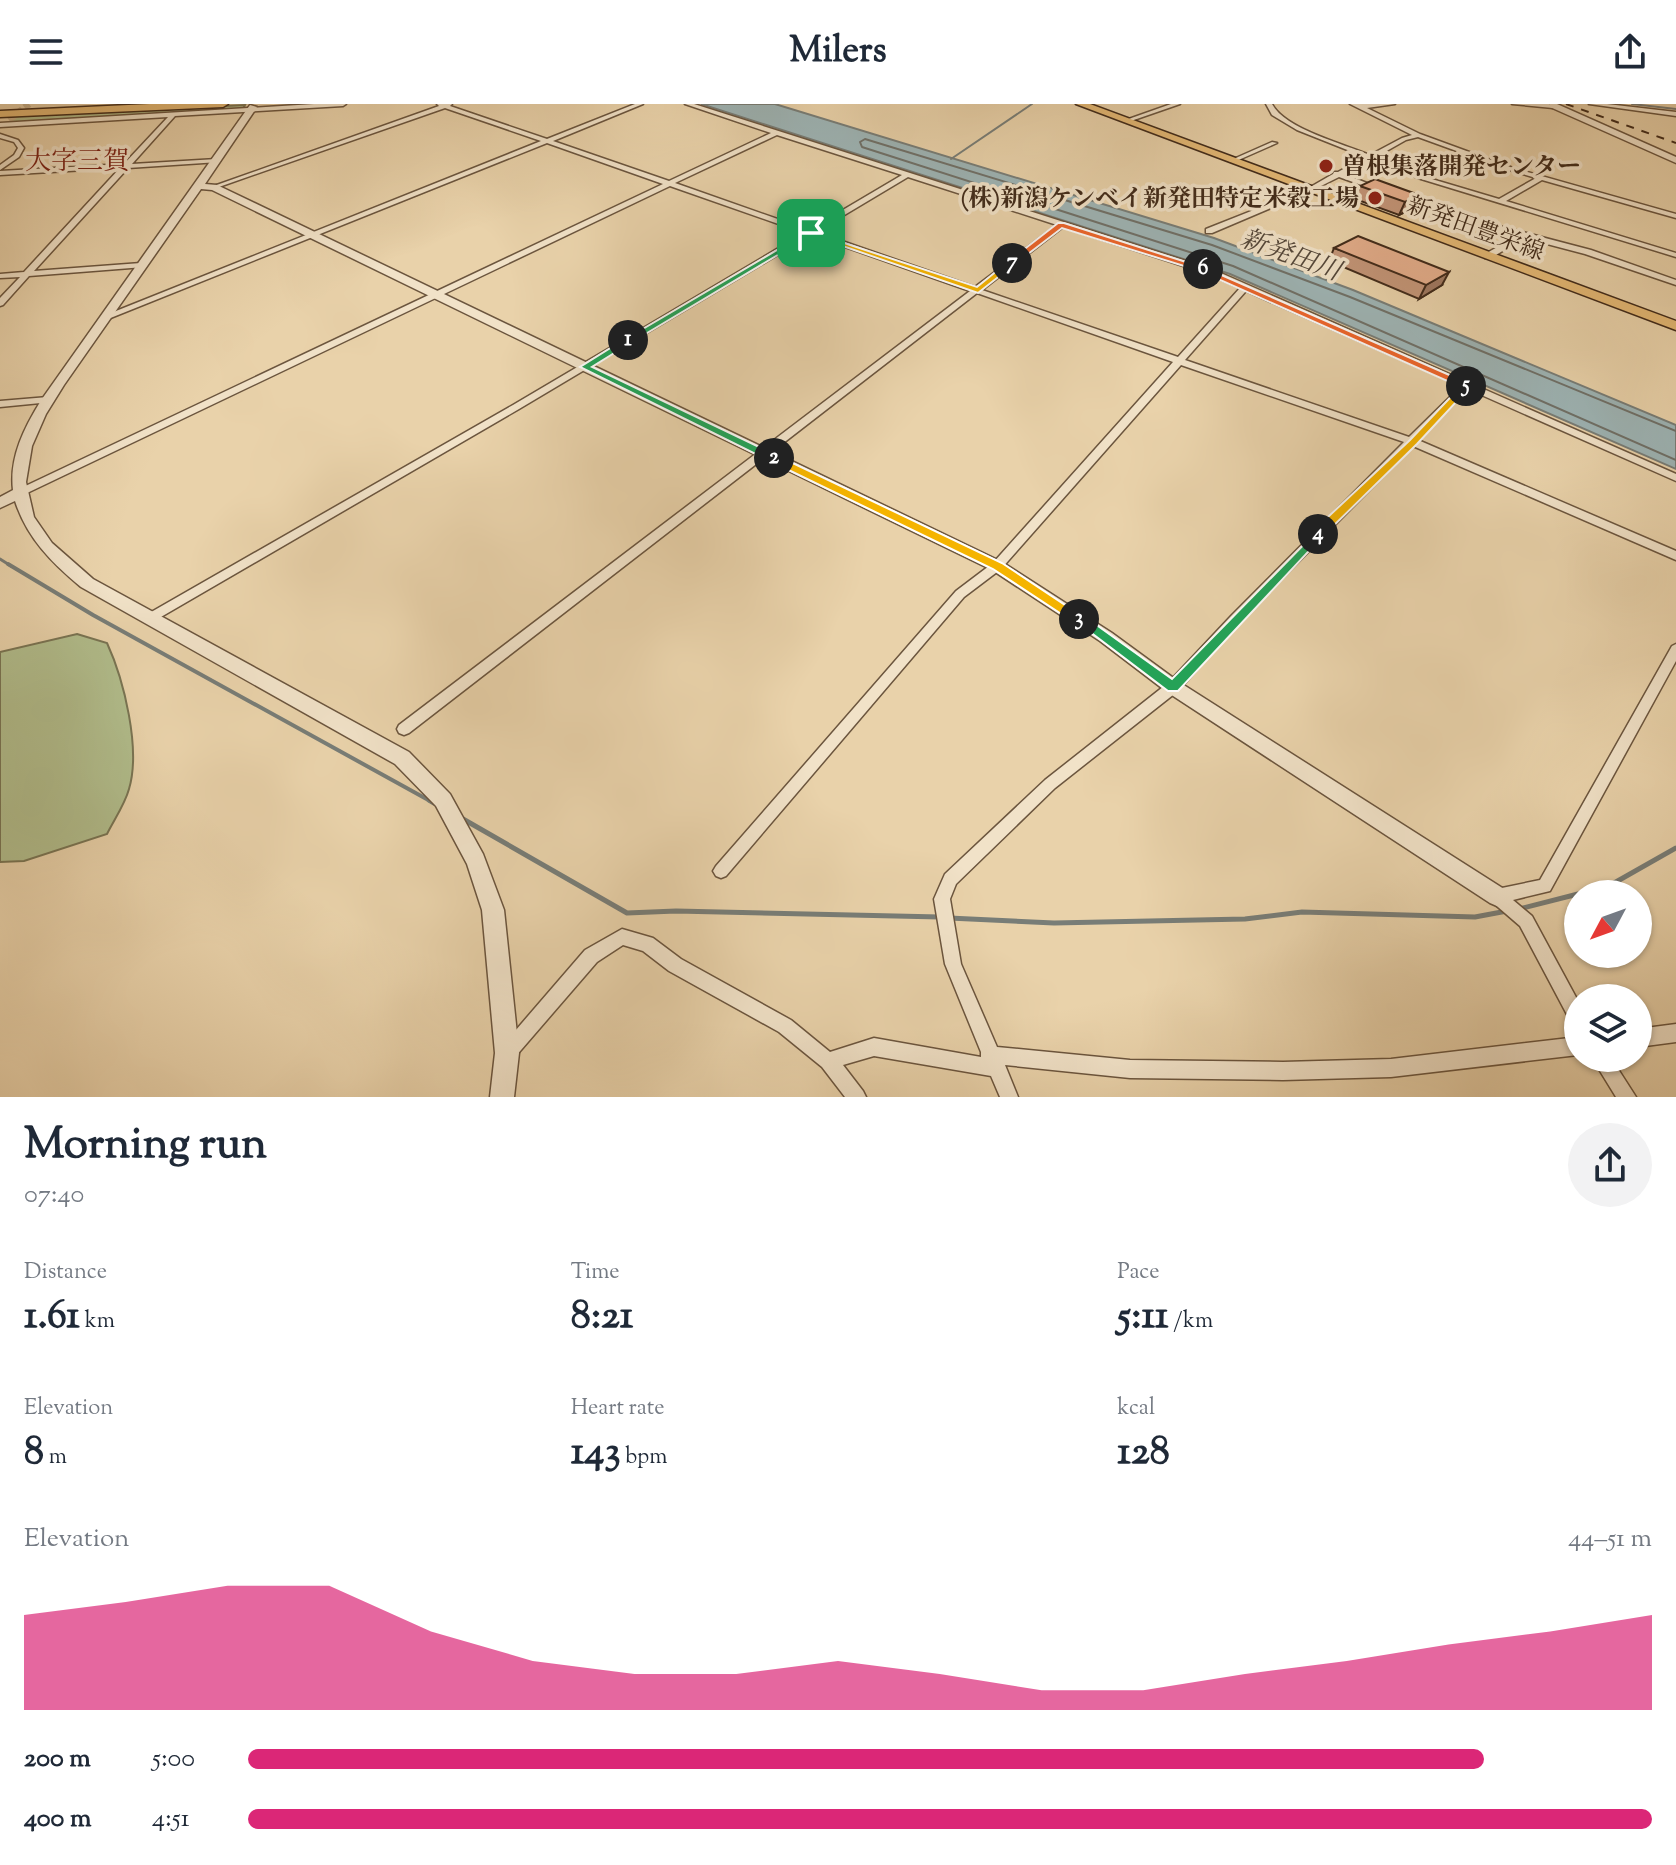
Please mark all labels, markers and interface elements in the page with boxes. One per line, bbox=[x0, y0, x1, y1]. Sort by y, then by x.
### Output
text: Milers bbox=[789, 26, 887, 78]
icon: menu bbox=[24, 30, 68, 74]
icon: share bbox=[1608, 30, 1652, 74]
district label: 大字三賀 bbox=[25, 144, 129, 181]
place label: 曽根集落開発センター bbox=[1342, 151, 1581, 185]
marker: 曽根集落開発センター bbox=[1317, 157, 1335, 175]
place label: (株)新潟ケンベイ新発田特定米穀工場 bbox=[961, 183, 1359, 217]
marker: (株)新潟ケンベイ新発田特定米穀工場 bbox=[1366, 189, 1384, 207]
street label: 新発田豊栄線 bbox=[1402, 189, 1549, 270]
pin bbox=[777, 199, 845, 267]
icon: arrive bbox=[789, 211, 833, 255]
water label: 新発田川 bbox=[1235, 221, 1348, 293]
pin: 7 bbox=[992, 243, 1032, 283]
text: 7 bbox=[1006, 247, 1018, 279]
pin: 6 bbox=[1183, 249, 1223, 289]
text: 6 bbox=[1198, 253, 1208, 285]
pin: 1 bbox=[608, 320, 648, 360]
text: 1 bbox=[624, 324, 632, 356]
pin: 5 bbox=[1446, 366, 1486, 406]
text: 5 bbox=[1462, 370, 1470, 402]
pin: 2 bbox=[754, 438, 794, 478]
text: 2 bbox=[769, 442, 779, 474]
pin: 4 bbox=[1298, 514, 1338, 554]
text: 4 bbox=[1312, 518, 1324, 550]
pin: 3 bbox=[1059, 599, 1099, 639]
text: 3 bbox=[1075, 603, 1083, 635]
north arrow bbox=[1564, 880, 1652, 968]
map controls bbox=[1564, 880, 1652, 1072]
button: layers bbox=[1564, 984, 1652, 1072]
text: Morning run bbox=[24, 1115, 267, 1178]
button: share bbox=[1568, 1123, 1652, 1207]
text: 07:40 bbox=[24, 1177, 84, 1214]
text: Distance bbox=[24, 1257, 107, 1289]
text: Time bbox=[571, 1257, 620, 1289]
text: Pace bbox=[1117, 1257, 1159, 1289]
text: 1.61 bbox=[24, 1289, 80, 1346]
text: 8:21 bbox=[571, 1289, 633, 1346]
text: 5:11 bbox=[1117, 1289, 1169, 1346]
text: km bbox=[80, 1306, 115, 1338]
text: /km bbox=[1169, 1306, 1213, 1338]
text: Elevation bbox=[24, 1393, 113, 1425]
text: Heart rate bbox=[571, 1393, 665, 1425]
text: kcal bbox=[1117, 1393, 1155, 1425]
text: 8 bbox=[24, 1425, 44, 1482]
text: 143 bbox=[571, 1425, 621, 1482]
text: 128 bbox=[1117, 1425, 1170, 1482]
text: m bbox=[44, 1442, 67, 1474]
text: bpm bbox=[621, 1442, 667, 1474]
text: Elevation bbox=[24, 1521, 129, 1558]
text: 44–51 m bbox=[1568, 1521, 1652, 1558]
text: 200 m bbox=[24, 1741, 91, 1778]
text: 5:00 bbox=[152, 1741, 195, 1778]
text: 400 m bbox=[24, 1801, 91, 1838]
text: 4:51 bbox=[152, 1801, 190, 1838]

